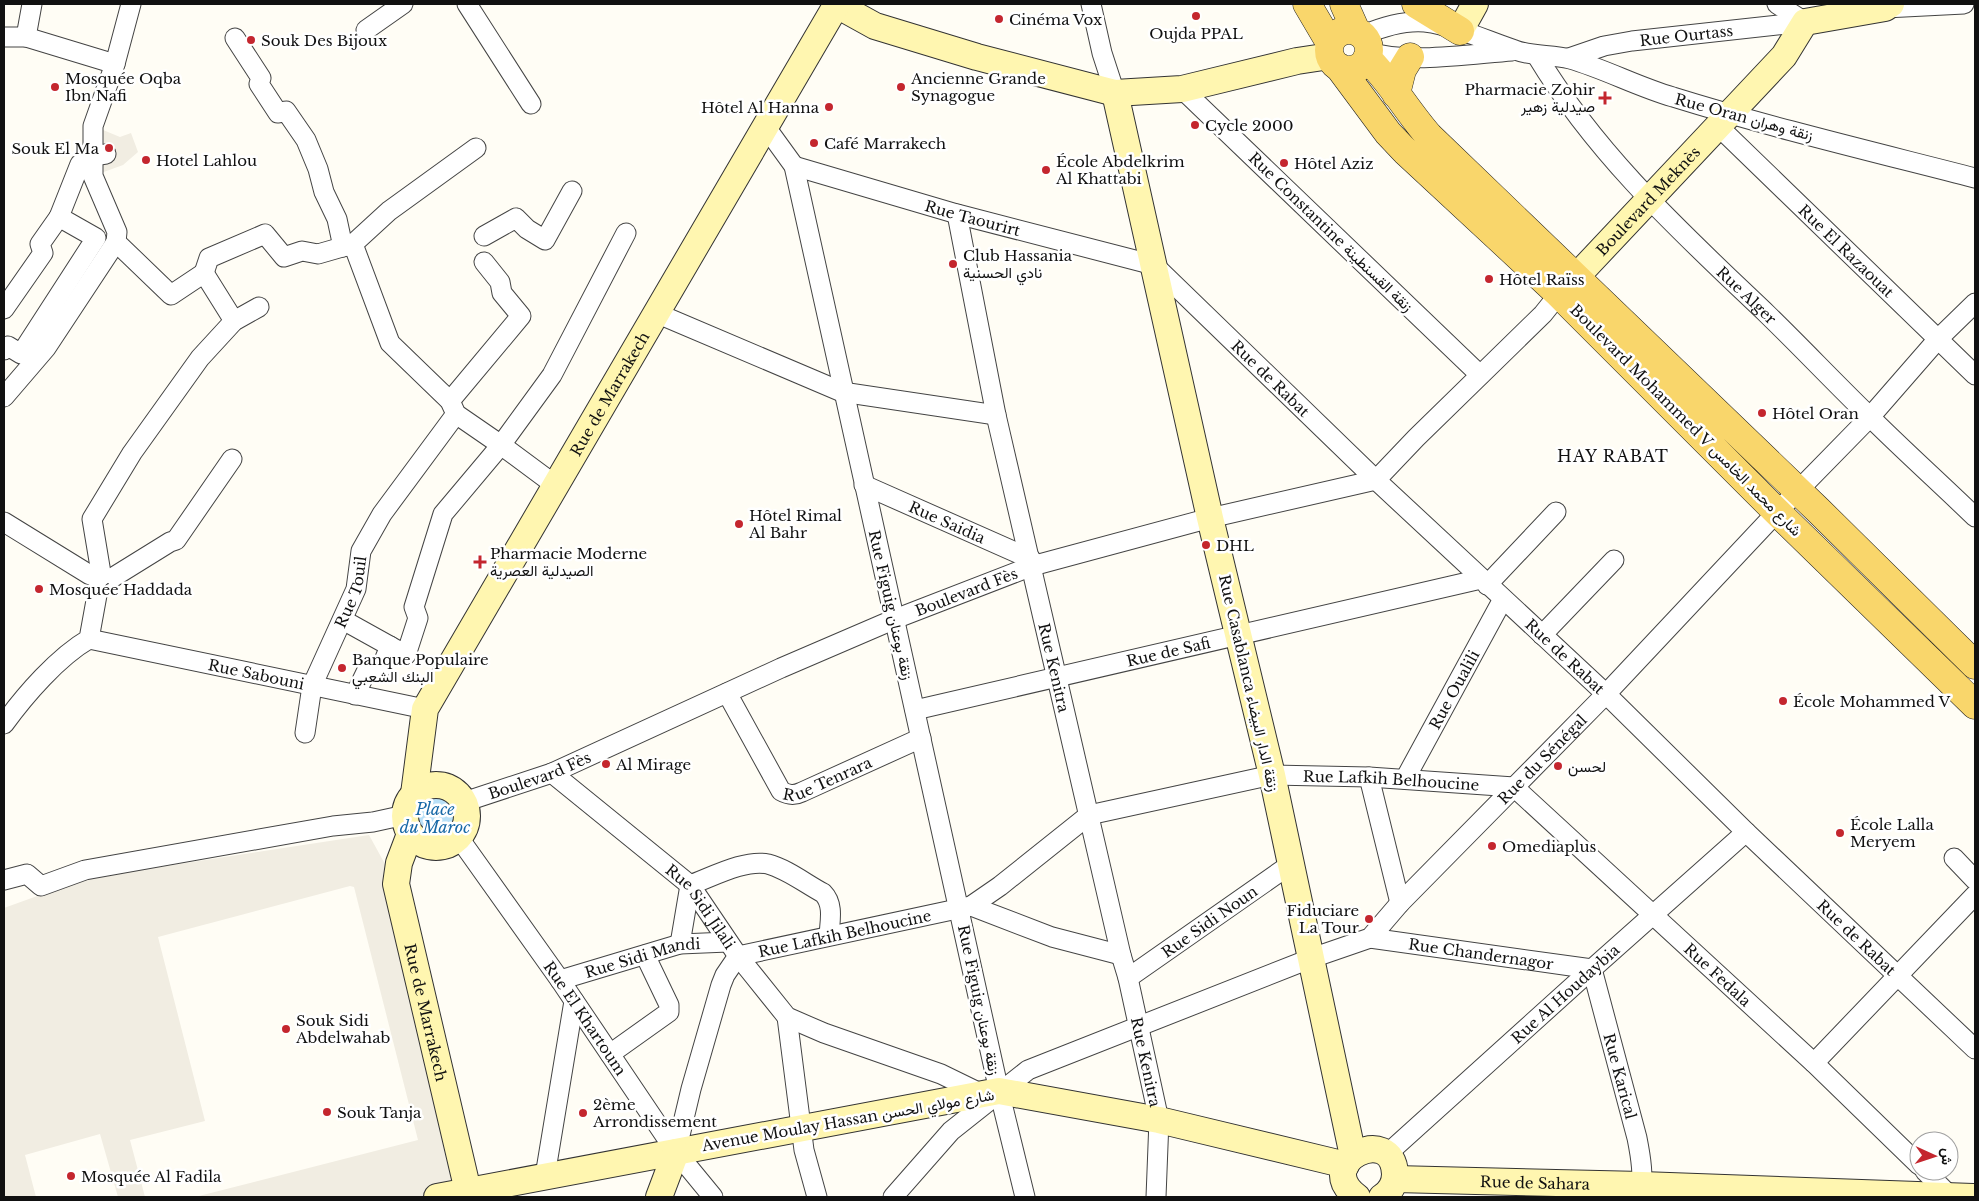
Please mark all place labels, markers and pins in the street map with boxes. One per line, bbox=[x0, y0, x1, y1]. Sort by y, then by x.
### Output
place label: Cinéma Vox bbox=[1009, 10, 1102, 29]
marker: Oujda PPAL bbox=[1190, 10, 1202, 22]
marker: Cinéma Vox bbox=[993, 13, 1005, 25]
place label: Oujda PPAL bbox=[1149, 24, 1243, 43]
place label: Souk Des Bijoux bbox=[261, 31, 387, 50]
marker: Souk Des Bijoux bbox=[245, 34, 257, 46]
place label: Mosquée Oqba Ibn Nafi bbox=[65, 69, 182, 105]
place label: Ancienne Grande Synagogue bbox=[910, 69, 1046, 105]
place label: Pharmacie Zohir صيدلية زهير bbox=[1464, 80, 1596, 116]
marker: Mosquée Oqba Ibn Nafi bbox=[49, 81, 61, 93]
marker: Ancienne Grande Synagogue bbox=[895, 81, 907, 93]
marker: Pharmacie Zohir صيدلية زهير bbox=[1599, 92, 1611, 104]
place label: Hôtel Al Hanna bbox=[701, 98, 820, 117]
marker: Hôtel Al Hanna bbox=[823, 101, 835, 113]
place label: Cycle 2000 bbox=[1205, 116, 1294, 135]
marker: Cycle 2000 bbox=[1189, 119, 1201, 131]
place label: Café Marrakech bbox=[824, 134, 946, 153]
marker: Café Marrakech bbox=[808, 137, 820, 149]
place label: Souk El Ma bbox=[11, 139, 100, 158]
marker: Souk El Ma bbox=[103, 142, 115, 154]
place label: Hotel Lahlou bbox=[156, 151, 257, 170]
place label: École Abdelkrim Al Khattabi bbox=[1055, 152, 1185, 188]
marker: Hotel Lahlou bbox=[140, 154, 152, 166]
place label: Hôtel Aziz bbox=[1294, 154, 1374, 173]
marker: Hôtel Aziz bbox=[1278, 157, 1290, 169]
marker: École Abdelkrim Al Khattabi bbox=[1040, 164, 1052, 176]
place label: Club Hassania نادي الحسنية bbox=[963, 246, 1073, 286]
marker: Club Hassania نادي الحسنية bbox=[947, 258, 959, 270]
place label: Hôtel Raïss bbox=[1499, 270, 1585, 289]
marker: Hôtel Raïss bbox=[1483, 273, 1495, 285]
place label: Hôtel Oran bbox=[1772, 404, 1859, 423]
marker: Hôtel Oran bbox=[1756, 407, 1768, 419]
place label: Hôtel Rimal Al Bahr bbox=[748, 506, 842, 542]
marker: Hôtel Rimal Al Bahr bbox=[733, 518, 745, 530]
place label: DHL bbox=[1216, 536, 1254, 555]
marker: DHL bbox=[1200, 539, 1212, 551]
place label: Pharmacie Moderne الصيدلية العصرية bbox=[490, 544, 647, 580]
marker: Pharmacie Moderne الصيدلية العصرية bbox=[474, 556, 486, 568]
place label: Mosquée Haddada bbox=[49, 580, 193, 599]
marker: Mosquée Haddada bbox=[33, 583, 45, 595]
place label: Banque Populaire البنك الشعبي bbox=[352, 650, 489, 690]
marker: Banque Populaire البنك الشعبي bbox=[336, 662, 348, 674]
place label: École Mohammed V bbox=[1793, 692, 1951, 711]
marker: École Mohammed V bbox=[1777, 695, 1789, 707]
place label: Al Mirage bbox=[615, 755, 691, 774]
place label: لحسن bbox=[1568, 757, 1606, 777]
marker: Al Mirage bbox=[600, 758, 612, 770]
marker: لحسن bbox=[1552, 760, 1564, 772]
place label: École Lalla Meryem bbox=[1850, 815, 1934, 851]
marker: École Lalla Meryem bbox=[1834, 827, 1846, 839]
place label: Omediaplus bbox=[1502, 837, 1597, 856]
marker: Omediaplus bbox=[1486, 840, 1498, 852]
place label: Fiduciare La Tour bbox=[1287, 901, 1360, 937]
marker: Fiduciare La Tour bbox=[1363, 913, 1375, 925]
place label: Souk Sidi Abdelwahab bbox=[295, 1011, 390, 1047]
marker: Souk Sidi Abdelwahab bbox=[280, 1023, 292, 1035]
place label: 2ème Arrondissement bbox=[592, 1095, 717, 1131]
place label: Souk Tanja bbox=[337, 1103, 422, 1122]
marker: Souk Tanja bbox=[321, 1106, 333, 1118]
marker: 2ème Arrondissement bbox=[577, 1107, 589, 1119]
place label: Mosquée Al Fadila bbox=[81, 1167, 222, 1186]
marker: Mosquée Al Fadila bbox=[65, 1170, 77, 1182]

